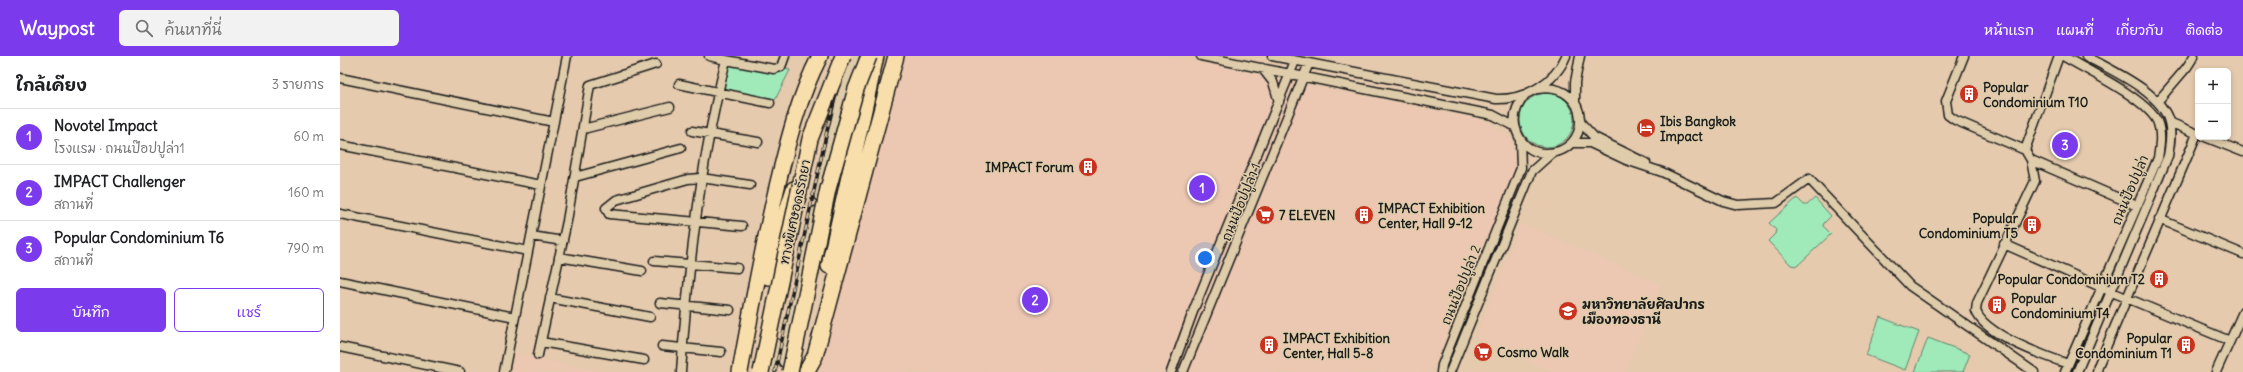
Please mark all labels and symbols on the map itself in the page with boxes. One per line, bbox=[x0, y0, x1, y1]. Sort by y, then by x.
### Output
place label: Popular Condominium T10 bbox=[1983, 79, 2089, 111]
building icon: Popular Condominium T10 bbox=[1958, 83, 1980, 105]
place label: Ibis Bangkok Impact bbox=[1660, 113, 1736, 145]
hotel icon: Ibis Bangkok Impact bbox=[1635, 117, 1657, 139]
pin: 3 bbox=[2052, 130, 2078, 160]
street label: ถนนป๊อปปูล่า bbox=[2108, 152, 2153, 228]
building icon: IMPACT Forum bbox=[1077, 156, 1099, 178]
street label: ทางพิเศษอุดรรัถยา bbox=[776, 158, 815, 266]
place label: IMPACT Forum bbox=[985, 159, 1075, 176]
street label: ถนนป๊อปปูล่า 1 bbox=[1218, 161, 1265, 244]
pin: 1 bbox=[1189, 173, 1215, 203]
place label: IMPACT Exhibition Center, Hall 9-12 bbox=[1378, 200, 1486, 232]
supermarket icon: 7 ELEVEN bbox=[1254, 204, 1276, 226]
building icon: IMPACT Exhibition Center, Hall 9-12 bbox=[1353, 204, 1375, 226]
place label: 7 ELEVEN bbox=[1279, 207, 1336, 224]
place label: Popular Condominium T5 bbox=[1919, 210, 2019, 242]
building icon: Popular Condominium T5 bbox=[2021, 214, 2043, 236]
street label: ถนนป๊อปปูล่า 2 bbox=[1437, 243, 1486, 328]
your location bbox=[1195, 248, 1215, 268]
building icon: Popular Condominium T2 bbox=[2148, 268, 2170, 290]
place label: Popular Condominium T2 bbox=[1997, 271, 2145, 288]
pin: 2 bbox=[1022, 285, 1048, 315]
place label: Popular Condominium T4 bbox=[2011, 290, 2110, 322]
building icon: Popular Condominium T4 bbox=[1986, 294, 2008, 316]
place label: มหาวิทยาลัยศิลปากร เมืองทองธานี bbox=[1582, 296, 1705, 328]
school or university icon: มหาวิทยาลัยศิลปากร เมืองทองธานี bbox=[1557, 300, 1579, 322]
place label: IMPACT Exhibition Center, Hall 5-8 bbox=[1283, 330, 1391, 362]
place label: Popular Condominium T1 bbox=[2075, 330, 2173, 362]
building icon: IMPACT Exhibition Center, Hall 5-8 bbox=[1258, 334, 1280, 356]
building icon: Popular Condominium T1 bbox=[2175, 334, 2197, 356]
supermarket icon: Cosmo Walk bbox=[1472, 341, 1494, 363]
place label: Cosmo Walk bbox=[1497, 344, 1569, 361]

